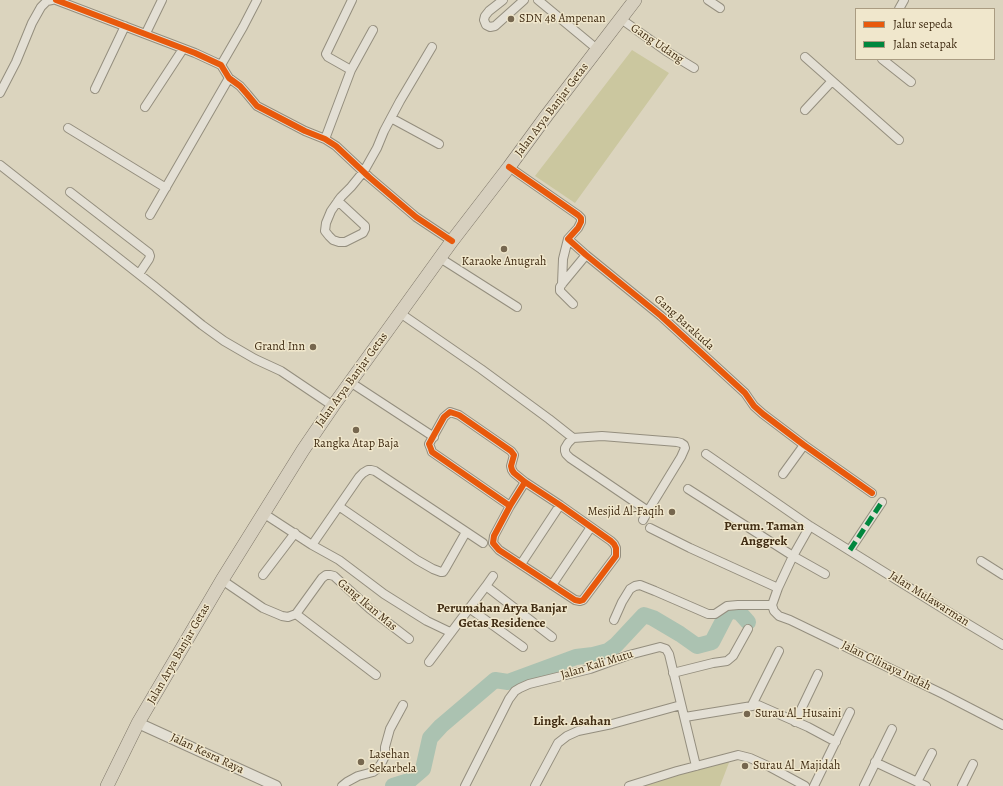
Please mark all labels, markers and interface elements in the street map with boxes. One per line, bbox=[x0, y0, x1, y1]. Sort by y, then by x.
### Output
legend bbox=[855, 8, 995, 60]
place label: SDN 48 Ampenan bbox=[519, 12, 606, 26]
marker: SDN 48 Ampenan bbox=[506, 14, 516, 24]
text: Jalur sepeda bbox=[893, 16, 953, 32]
street label: Gang Udang bbox=[628, 21, 686, 67]
text: Jalan setapak bbox=[893, 36, 957, 52]
street label: Jalan Arya Banjar Getas bbox=[512, 60, 592, 160]
marker: Karaoke Anugrah bbox=[499, 244, 509, 254]
place label: Karaoke Anugrah bbox=[462, 255, 546, 269]
street label: Gang Barakuda bbox=[651, 292, 717, 354]
street label: Jalan Arya Banjar Getas bbox=[313, 330, 391, 430]
place label: Grand Inn bbox=[254, 340, 305, 354]
marker: Grand Inn bbox=[308, 342, 318, 352]
marker: Rangka Atap Baja bbox=[351, 425, 361, 435]
place label: Rangka Atap Baja bbox=[313, 437, 399, 451]
place label: Mesjid Al-Faqih bbox=[588, 505, 664, 519]
marker: Mesjid Al-Faqih bbox=[667, 507, 677, 517]
district label: Perum. Taman Anggrek bbox=[724, 519, 804, 550]
street label: Jalan Mulawarman bbox=[886, 569, 972, 629]
street label: Gang Ikan Mas bbox=[334, 576, 400, 634]
street label: Jalan Arya Banjar Getas bbox=[144, 601, 214, 707]
district label: Perumahan Arya Banjar Getas Residence bbox=[437, 601, 567, 632]
street label: Jalan Cilinaya Indah bbox=[839, 638, 933, 694]
street label: Jalan Kali Mutu bbox=[559, 647, 635, 683]
place label: Surau Al_Husaini bbox=[755, 707, 841, 721]
marker: Surau Al_Husaini bbox=[742, 709, 752, 719]
district label: Lingk. Asahan bbox=[533, 714, 611, 730]
street label: Jalan Kesra Raya bbox=[168, 731, 246, 777]
place label: Lasehan Sekarbela bbox=[369, 748, 416, 776]
marker: Lasehan Sekarbela bbox=[356, 757, 366, 767]
place label: Surau Al_Majidah bbox=[753, 759, 840, 773]
marker: Surau Al_Majidah bbox=[740, 761, 750, 771]

